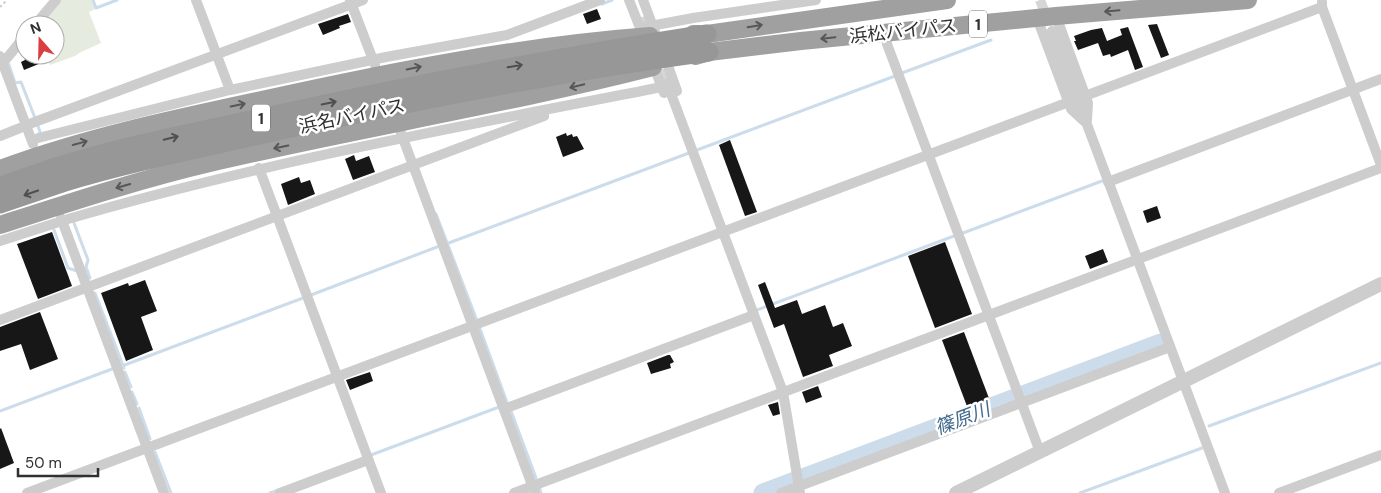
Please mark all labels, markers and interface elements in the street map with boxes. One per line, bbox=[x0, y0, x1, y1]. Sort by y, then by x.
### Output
one-way arrow bbox=[1104, 6, 1120, 16]
road number: 1 bbox=[969, 10, 987, 38]
street label: 浜松バイパス bbox=[848, 13, 958, 49]
north arrow bbox=[15, 15, 65, 65]
text: N bbox=[28, 18, 43, 38]
one-way arrow bbox=[746, 21, 762, 31]
one-way arrow bbox=[821, 33, 837, 43]
one-way arrow bbox=[507, 61, 523, 71]
one-way arrow bbox=[405, 62, 421, 72]
one-way arrow bbox=[569, 82, 585, 91]
street label: 浜名バイパス bbox=[297, 93, 407, 139]
one-way arrow bbox=[321, 98, 337, 107]
one-way arrow bbox=[229, 100, 245, 109]
road number: 1 bbox=[252, 105, 270, 132]
one-way arrow bbox=[162, 133, 178, 142]
one-way arrow bbox=[71, 138, 87, 148]
one-way arrow bbox=[273, 143, 289, 152]
one-way arrow bbox=[115, 182, 131, 192]
one-way arrow bbox=[23, 188, 39, 198]
water label: 篠原川 bbox=[931, 396, 995, 440]
scale bar bbox=[18, 446, 98, 478]
text: 50 m bbox=[25, 453, 62, 473]

